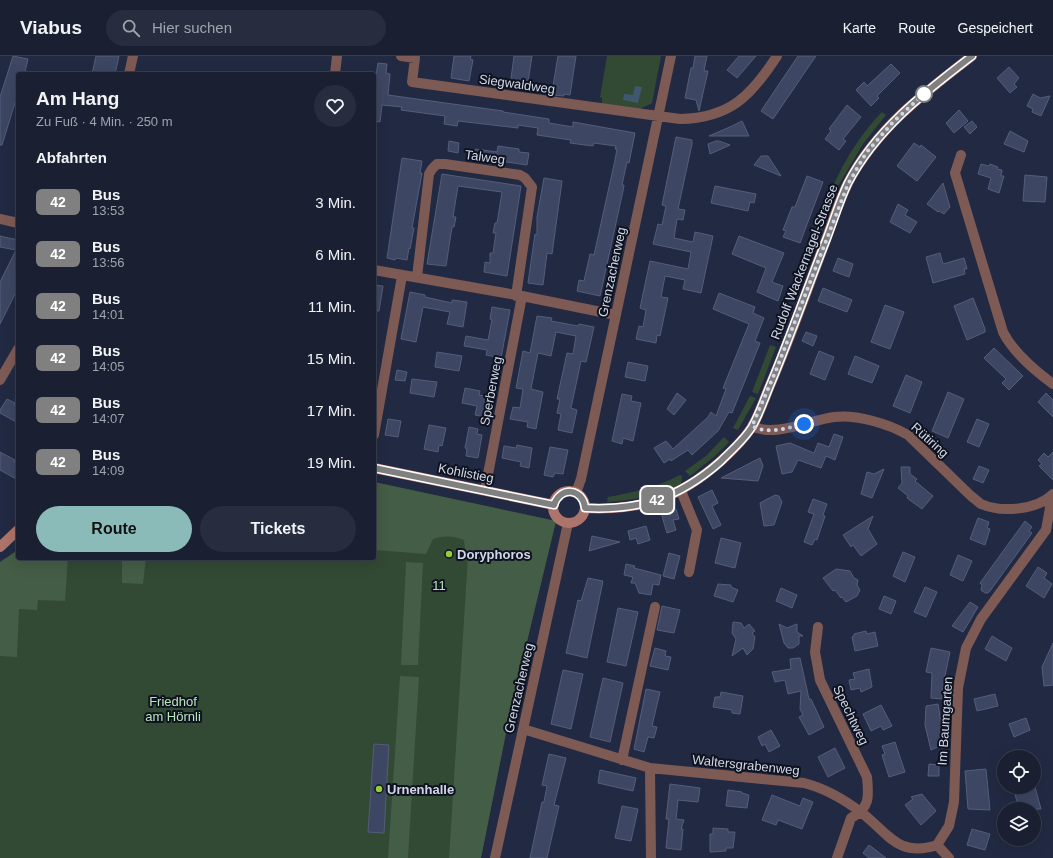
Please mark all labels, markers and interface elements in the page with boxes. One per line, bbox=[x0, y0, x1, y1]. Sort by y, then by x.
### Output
search box bbox=[106, 10, 386, 46]
text: Viabus bbox=[20, 17, 82, 38]
icon: search bbox=[120, 17, 142, 39]
text: Hier suchen bbox=[152, 19, 232, 36]
text: Karte bbox=[843, 20, 876, 36]
text: Route bbox=[898, 20, 936, 36]
text: Gespeichert bbox=[958, 20, 1033, 36]
street label: Siegwaldweg bbox=[478, 71, 556, 97]
button: heart bbox=[314, 85, 356, 127]
unlabelled marker bbox=[915, 85, 933, 103]
text: Am Hang bbox=[36, 88, 119, 109]
text: Zu Fuß · 4 Min. · 250 m bbox=[36, 114, 173, 129]
street label: Talweg bbox=[464, 147, 506, 167]
text: Abfahrten bbox=[36, 149, 107, 166]
street label: Rudolf Wackernagel-Strasse bbox=[767, 182, 841, 342]
text: Bus bbox=[92, 186, 120, 203]
text: 42 bbox=[50, 194, 66, 210]
text: 3 Min. bbox=[315, 194, 356, 211]
text: 13:53 bbox=[92, 203, 125, 218]
street label: Grenzacherweg bbox=[595, 226, 629, 318]
text: Bus bbox=[92, 238, 120, 255]
text: 42 bbox=[50, 246, 66, 262]
text: 6 Min. bbox=[315, 246, 356, 263]
text: 13:56 bbox=[92, 255, 125, 270]
text: Bus bbox=[92, 290, 120, 307]
text: 42 bbox=[50, 298, 66, 314]
text: 11 Min. bbox=[308, 298, 356, 315]
text: 14:01 bbox=[92, 307, 125, 322]
text: Bus bbox=[92, 342, 120, 359]
text: 42 bbox=[50, 350, 66, 366]
text: 15 Min. bbox=[307, 350, 356, 367]
street label: Sperberweg bbox=[477, 355, 505, 427]
text: 14:05 bbox=[92, 359, 125, 374]
text: Bus bbox=[92, 394, 120, 411]
text: 42 bbox=[50, 402, 66, 418]
text: 17 Min. bbox=[307, 402, 356, 419]
text: 14:07 bbox=[92, 411, 125, 426]
your location bbox=[794, 414, 814, 434]
street label: Rütiring bbox=[908, 419, 952, 461]
text: Bus bbox=[92, 446, 120, 463]
text: 42 bbox=[50, 454, 66, 470]
text: 19 Min. bbox=[307, 454, 356, 471]
street label: Kohlistieg bbox=[437, 460, 495, 486]
text: 14:09 bbox=[92, 463, 125, 478]
line badge: 42 bbox=[639, 487, 675, 513]
text: 42 bbox=[649, 492, 665, 508]
button: Route bbox=[36, 506, 192, 552]
button: Tickets bbox=[200, 506, 356, 552]
place label: Doryphoros bbox=[457, 547, 531, 562]
marker: Doryphoros bbox=[444, 549, 454, 559]
park label: 11 bbox=[432, 578, 446, 593]
street label: Grenzacherweg bbox=[501, 642, 537, 734]
street label: Im Baumgarten bbox=[934, 676, 956, 766]
street label: Spechtweg bbox=[830, 683, 872, 747]
park label: Friedhof am Hörnli bbox=[145, 694, 201, 724]
map controls bbox=[997, 750, 1041, 846]
button: locate bbox=[997, 750, 1041, 794]
street label: Waltersgrabenweg bbox=[692, 752, 800, 778]
place label: Urnenhalle bbox=[387, 782, 454, 797]
marker: Urnenhalle bbox=[374, 784, 384, 794]
button: layers bbox=[997, 802, 1041, 846]

